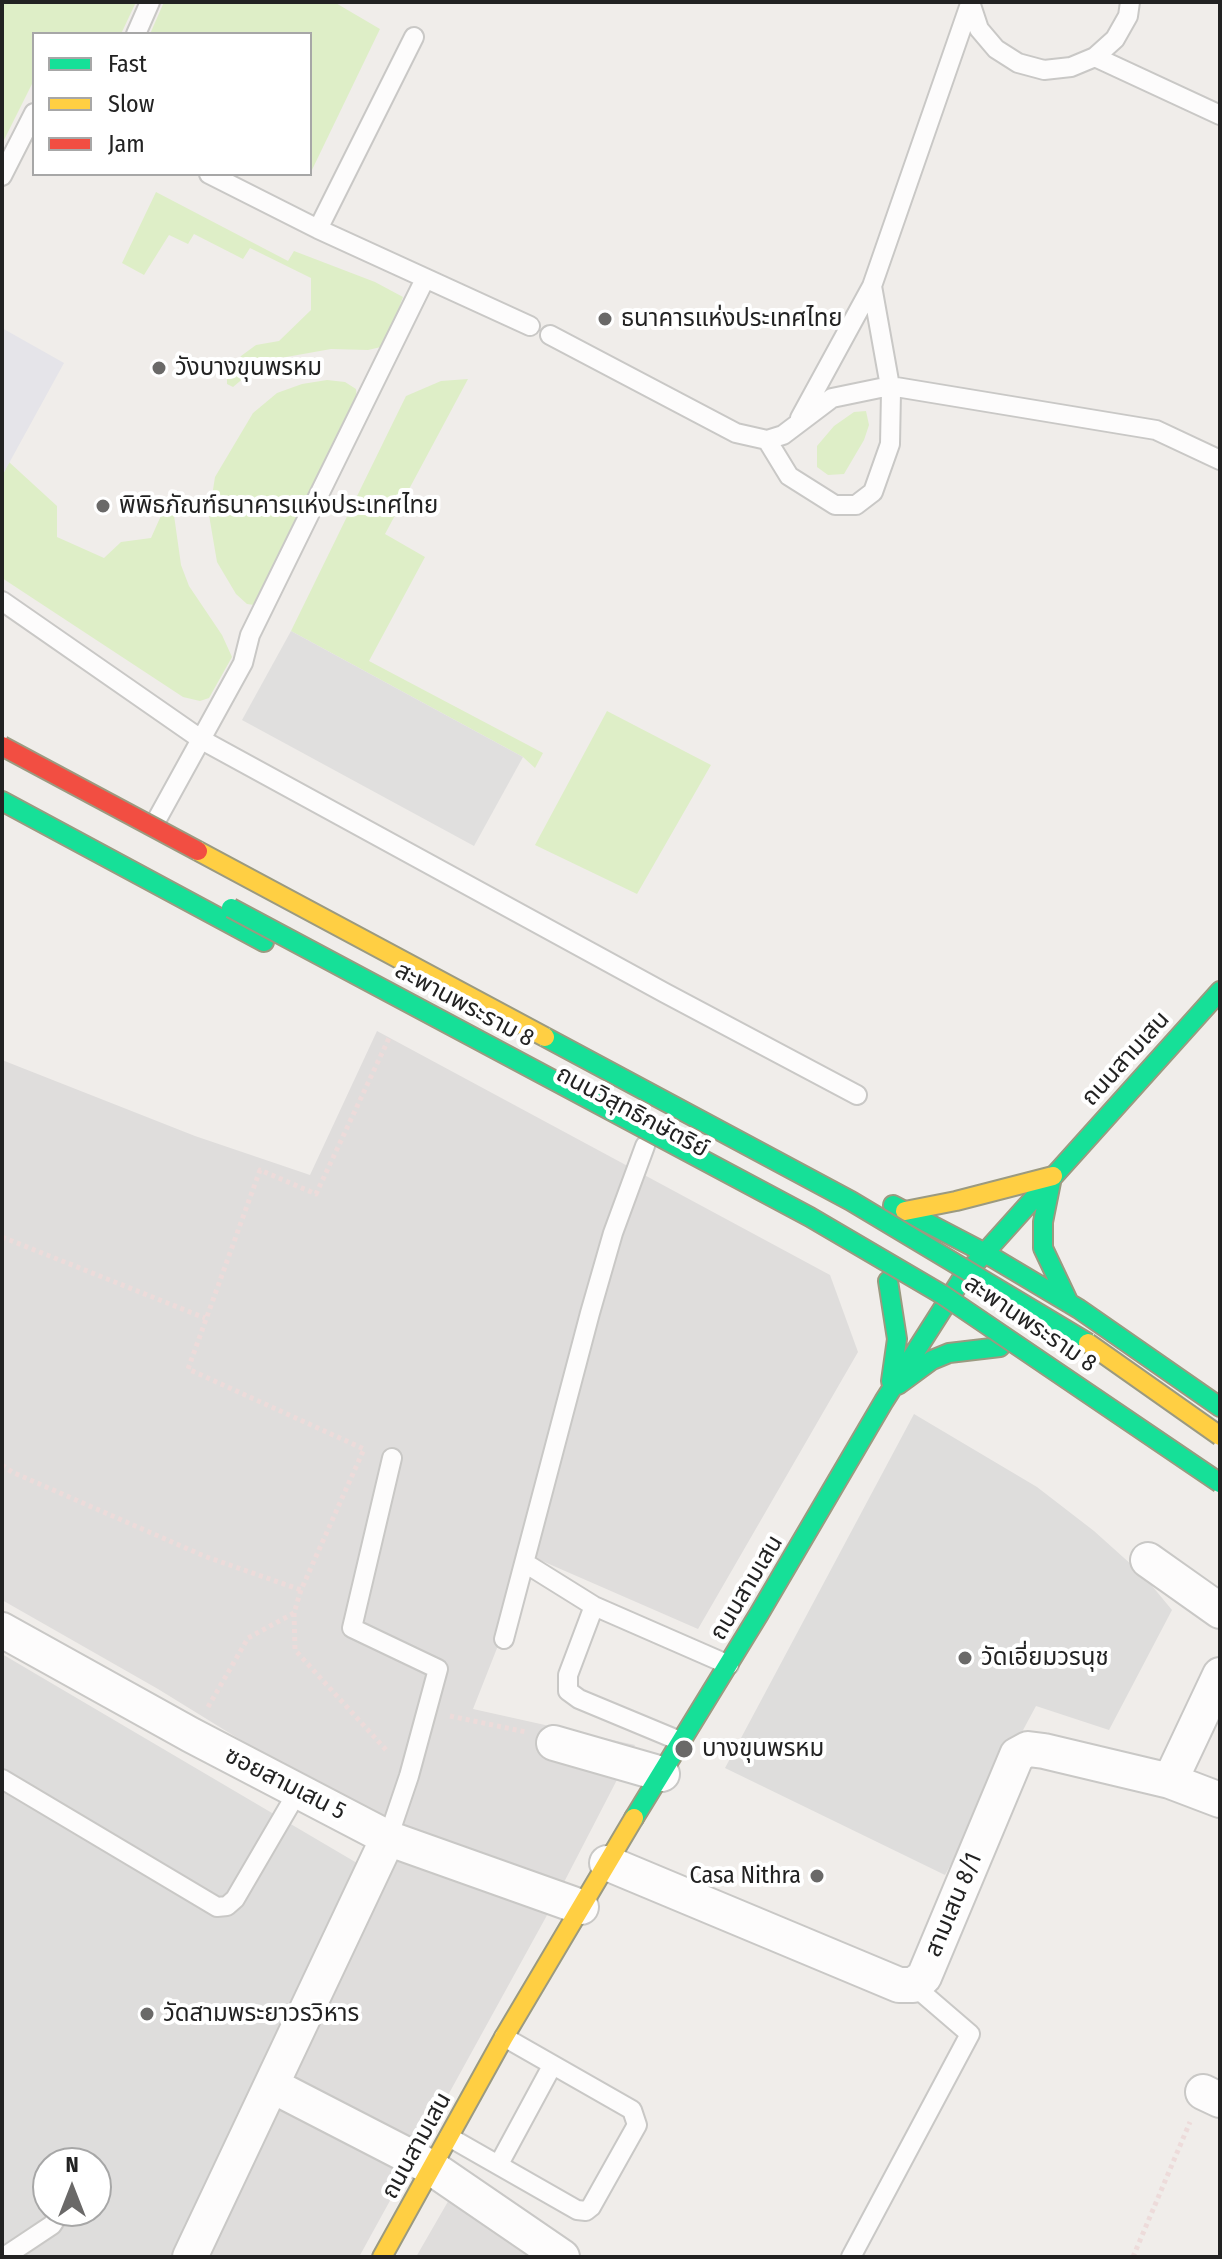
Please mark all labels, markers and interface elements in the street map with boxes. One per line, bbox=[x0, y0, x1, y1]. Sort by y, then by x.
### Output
legend bbox=[32, 32, 312, 176]
text: Fast bbox=[108, 50, 147, 78]
text: Slow bbox=[108, 90, 154, 118]
text: Jam bbox=[108, 130, 145, 158]
place label: ธนาคารแห่งประเทศไทย bbox=[621, 305, 843, 333]
marker: ธนาคารแห่งประเทศไทย bbox=[596, 310, 614, 328]
place label: วังบางขุนพรหม bbox=[175, 354, 322, 382]
marker: วังบางขุนพรหม bbox=[150, 359, 168, 377]
place label: พิพิธภัณฑ์ธนาคารแห่งประเทศไทย bbox=[119, 492, 438, 520]
marker: พิพิธภัณฑ์ธนาคารแห่งประเทศไทย bbox=[94, 497, 112, 515]
street label: สะพานพระราม 8 bbox=[390, 956, 538, 1054]
street label: ถนนสามเสน bbox=[1076, 1006, 1176, 1112]
street label: ถนนวิสุทธิกษัตริย์ bbox=[551, 1060, 713, 1164]
street label: สะพานพระราม 8 bbox=[958, 1269, 1102, 1379]
street label: ถนนสามเสน bbox=[704, 1530, 790, 1646]
place label: วัดเอี่ยมวรนุช bbox=[981, 1644, 1109, 1672]
marker: วัดเอี่ยมวรนุช bbox=[956, 1649, 974, 1667]
place label: บางขุนพรหม bbox=[702, 1735, 824, 1763]
marker: บางขุนพรหม bbox=[673, 1738, 695, 1760]
street label: ซอยสามเสน 5 bbox=[220, 1741, 350, 1827]
street label: สามเสน 8/1 bbox=[919, 1849, 989, 1961]
place label: Casa Nithra bbox=[689, 1862, 801, 1890]
marker: Casa Nithra bbox=[808, 1867, 826, 1885]
place label: วัดสามพระยาวรวิหาร bbox=[163, 2000, 359, 2028]
marker: วัดสามพระยาวรวิหาร bbox=[138, 2005, 156, 2023]
street label: ถนนสามเสน bbox=[376, 2088, 458, 2204]
north arrow bbox=[32, 2147, 112, 2227]
text: N bbox=[65, 2151, 79, 2178]

